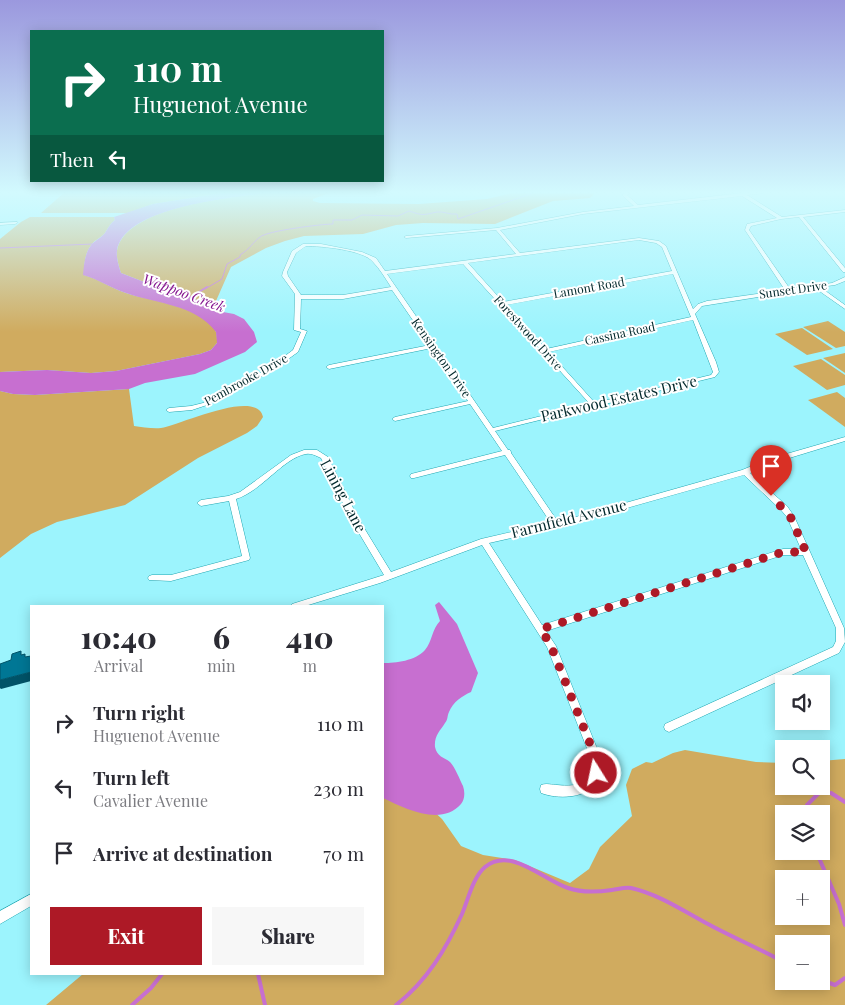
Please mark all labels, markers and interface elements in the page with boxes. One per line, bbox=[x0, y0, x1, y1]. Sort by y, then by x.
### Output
text: 110 m bbox=[133, 44, 222, 91]
icon: right bbox=[50, 50, 115, 115]
text: Huguenot Avenue bbox=[133, 89, 308, 119]
icon: left bbox=[104, 145, 132, 173]
text: Then bbox=[50, 146, 94, 172]
water label: Wappoo Creek bbox=[140, 269, 228, 316]
street label: Lamont Road bbox=[552, 273, 626, 301]
street label: Sunset Drive bbox=[758, 276, 828, 302]
street label: Forestwood Drive bbox=[491, 291, 567, 373]
street label: Kensington Drive bbox=[408, 314, 475, 400]
street label: Cassina Road bbox=[583, 318, 657, 348]
street label: Pembrooke Drive bbox=[201, 350, 290, 409]
street label: Parkwood Estates Drive bbox=[539, 370, 699, 426]
pin bbox=[750, 445, 792, 496]
icon: arrive bbox=[757, 452, 785, 480]
street label: Lining Lane bbox=[316, 456, 371, 535]
street label: Farmfield Avenue bbox=[509, 494, 629, 542]
text: 10:40 bbox=[80, 617, 157, 657]
text: 6 bbox=[213, 617, 230, 657]
text: 410 bbox=[286, 617, 334, 657]
text: Arrival bbox=[94, 655, 143, 676]
text: min bbox=[207, 655, 236, 676]
text: m bbox=[303, 655, 317, 676]
map controls bbox=[775, 675, 830, 990]
button: sound bbox=[775, 675, 830, 730]
text: Turn right bbox=[93, 699, 185, 725]
icon: right bbox=[50, 709, 78, 737]
text: 110 m bbox=[317, 710, 364, 736]
text: Huguenot Avenue bbox=[93, 725, 220, 746]
button: search bbox=[775, 740, 830, 795]
position arrow bbox=[569, 746, 621, 798]
text: Turn left bbox=[93, 764, 170, 790]
icon: left bbox=[50, 774, 78, 802]
text: 230 m bbox=[313, 775, 364, 801]
text: Cavalier Avenue bbox=[93, 790, 208, 811]
button: layers bbox=[775, 805, 830, 860]
icon: arrive bbox=[50, 839, 78, 867]
text: Arrive at destination bbox=[93, 840, 273, 866]
text: 70 m bbox=[323, 840, 364, 866]
button: + bbox=[775, 870, 830, 925]
button: Exit bbox=[50, 907, 202, 965]
button: Share bbox=[212, 907, 364, 965]
button: − bbox=[775, 935, 830, 990]

